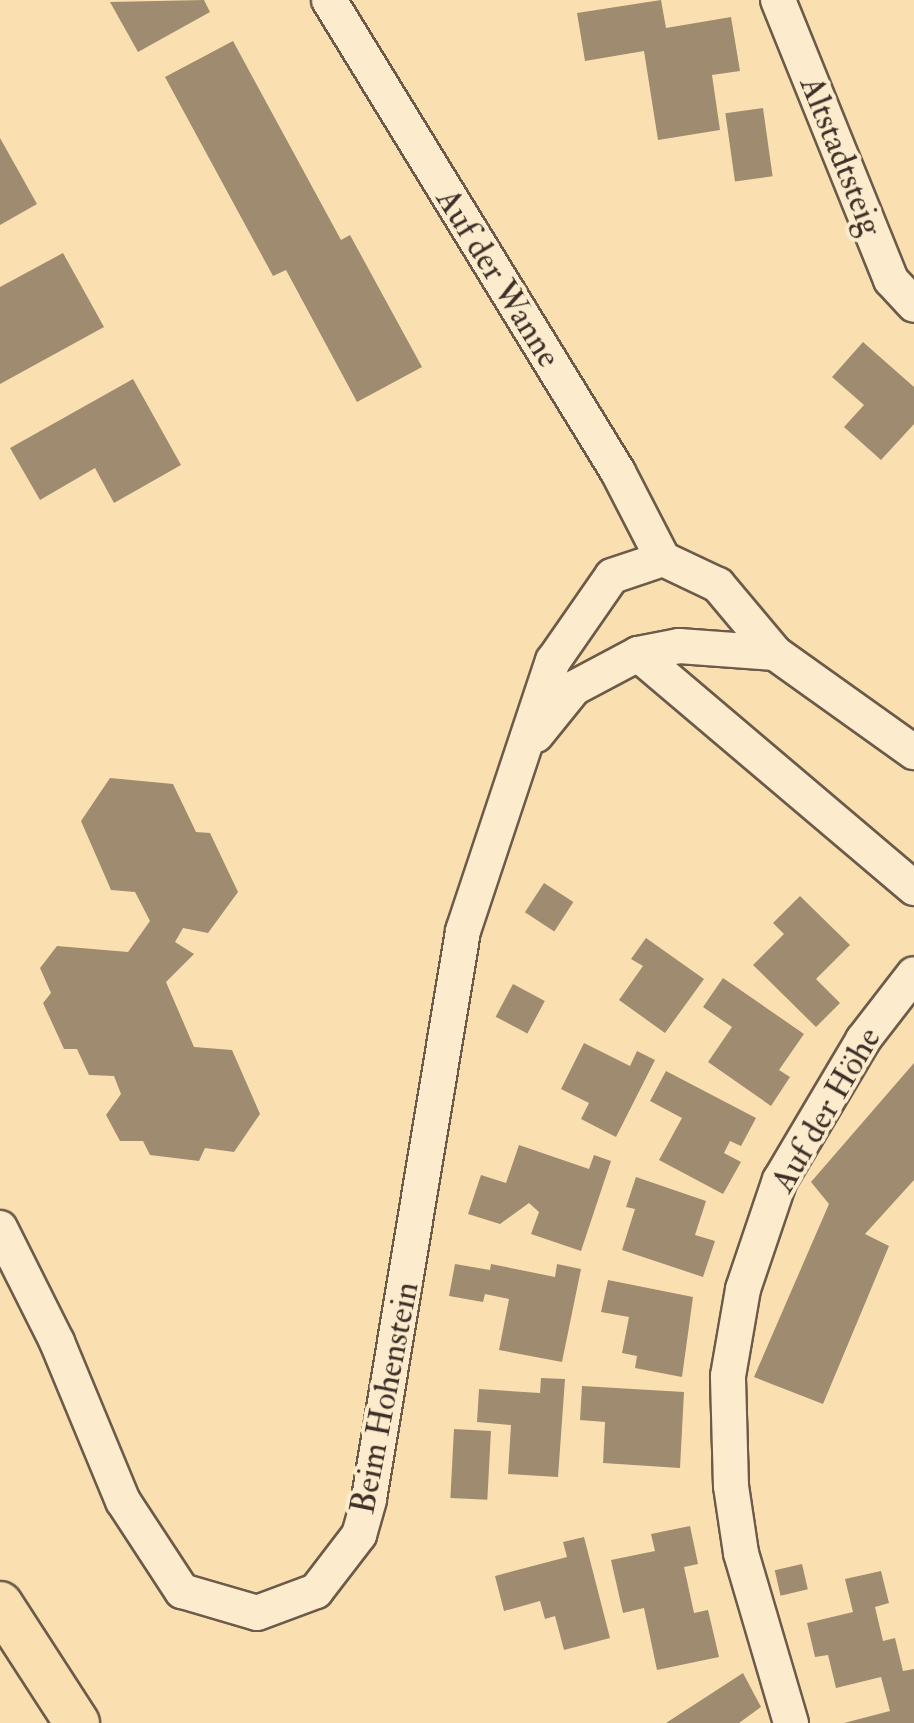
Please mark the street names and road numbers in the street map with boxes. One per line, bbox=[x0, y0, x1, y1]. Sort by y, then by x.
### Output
street label: Altstadtsteig bbox=[791, 70, 891, 242]
street label: Auf der Wanne bbox=[427, 181, 569, 375]
street label: Auf der Höhe bbox=[762, 1020, 890, 1200]
street label: Beim Hohenstein bbox=[342, 1278, 428, 1518]

